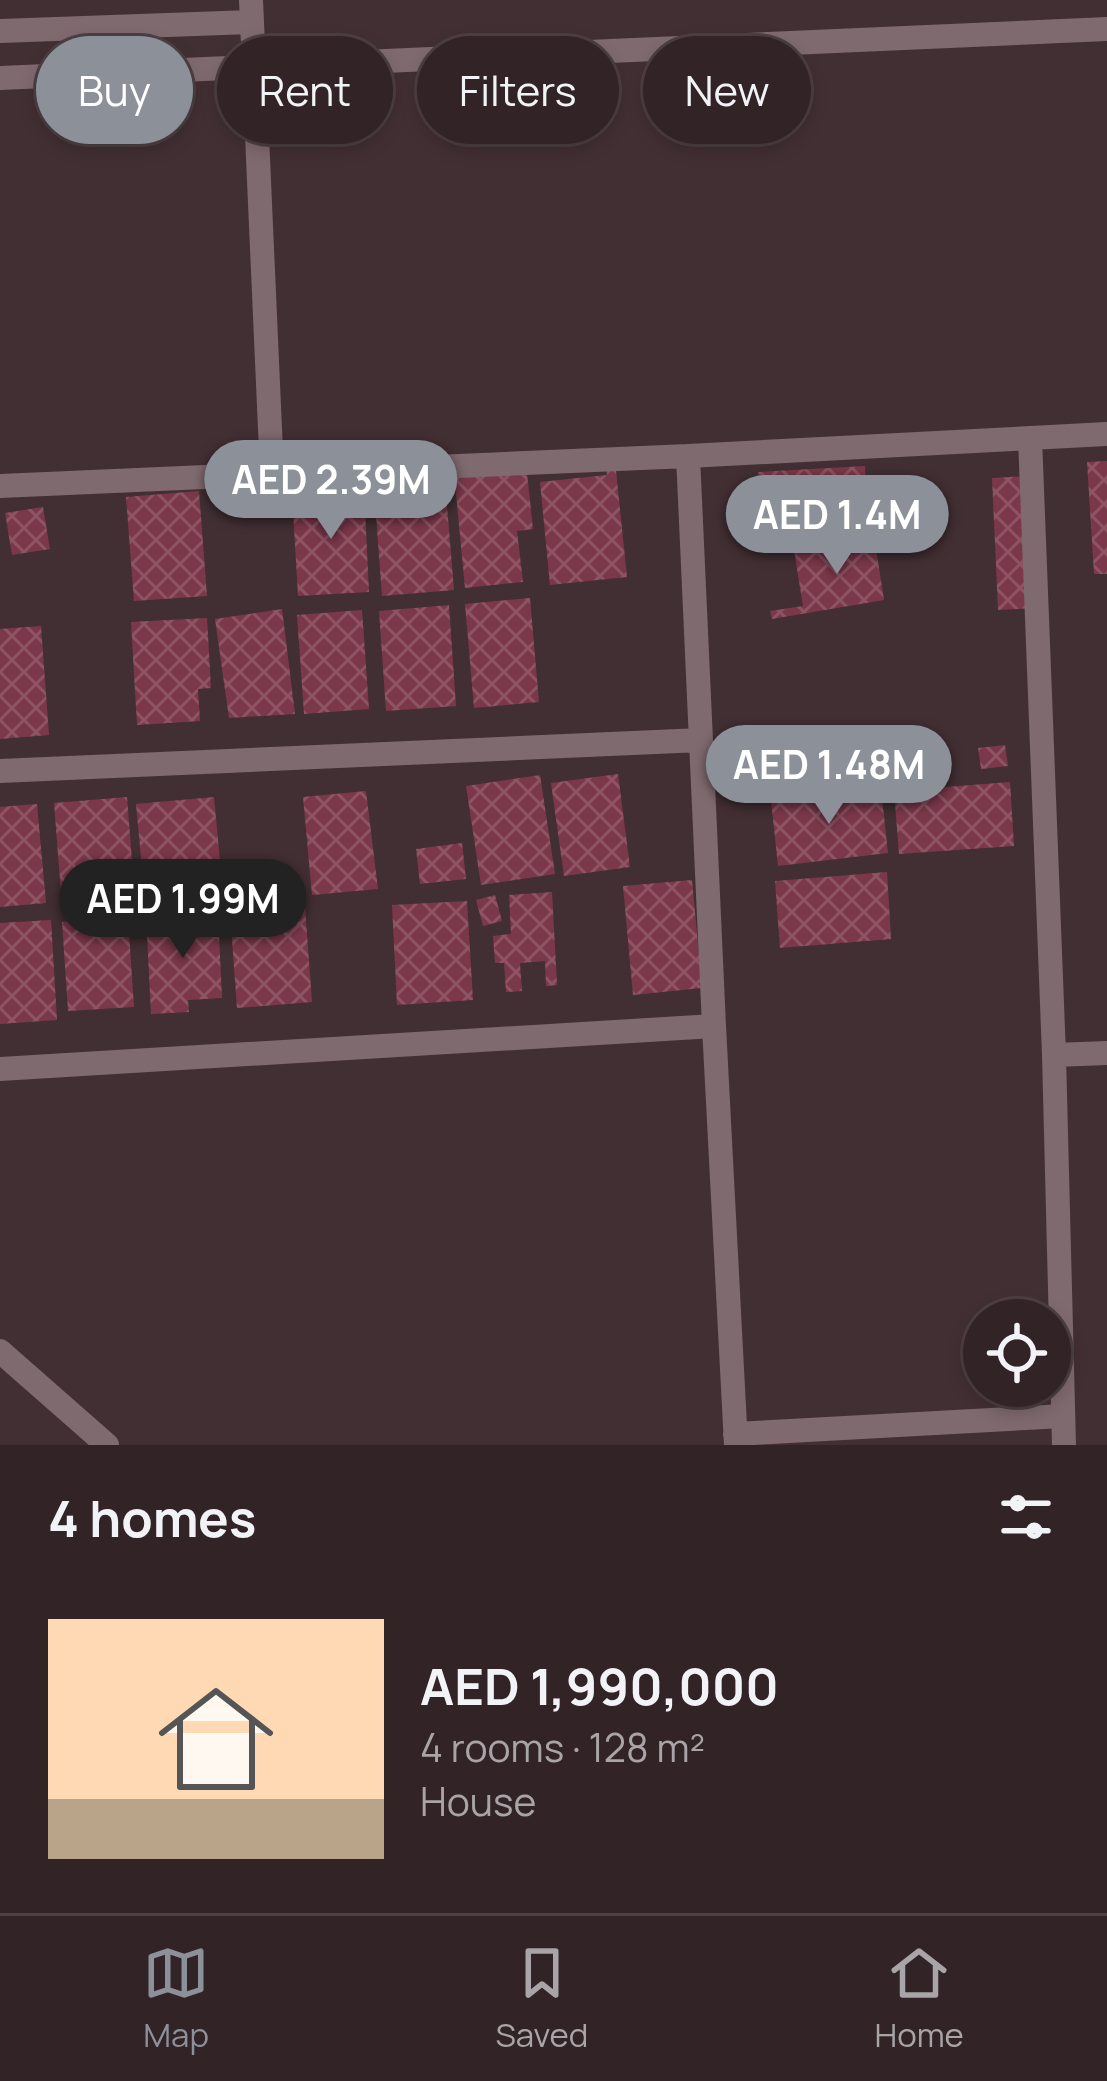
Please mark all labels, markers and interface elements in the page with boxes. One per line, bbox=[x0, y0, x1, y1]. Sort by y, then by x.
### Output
chip: Buy bbox=[36, 36, 193, 144]
chip: Rent bbox=[217, 36, 393, 144]
chip: Filters bbox=[417, 36, 619, 144]
chip: New bbox=[643, 36, 811, 144]
pin: AED 2.39M bbox=[194, 440, 468, 542]
text: AED 2.39M bbox=[231, 452, 431, 506]
pin: AED 1.4M bbox=[713, 475, 961, 577]
text: AED 1.4M bbox=[753, 487, 921, 541]
pin: AED 1.48M bbox=[692, 725, 966, 827]
text: AED 1.48M bbox=[733, 737, 925, 791]
pin: AED 1.99M bbox=[46, 859, 320, 961]
text: AED 1.99M bbox=[86, 871, 280, 925]
map controls bbox=[963, 1299, 1071, 1407]
button: locate bbox=[963, 1299, 1071, 1407]
text: 4 homes bbox=[48, 1483, 256, 1552]
icon: filters bbox=[993, 1484, 1059, 1550]
text: AED 1,990,000 bbox=[420, 1651, 779, 1720]
icon: home bbox=[144, 1667, 288, 1811]
text: 4 rooms · 128 m² bbox=[420, 1720, 705, 1774]
text: House bbox=[420, 1774, 536, 1828]
tab: Map bbox=[143, 1940, 209, 2057]
tab: Saved bbox=[495, 1940, 588, 2057]
tab: Home bbox=[875, 1940, 964, 2057]

